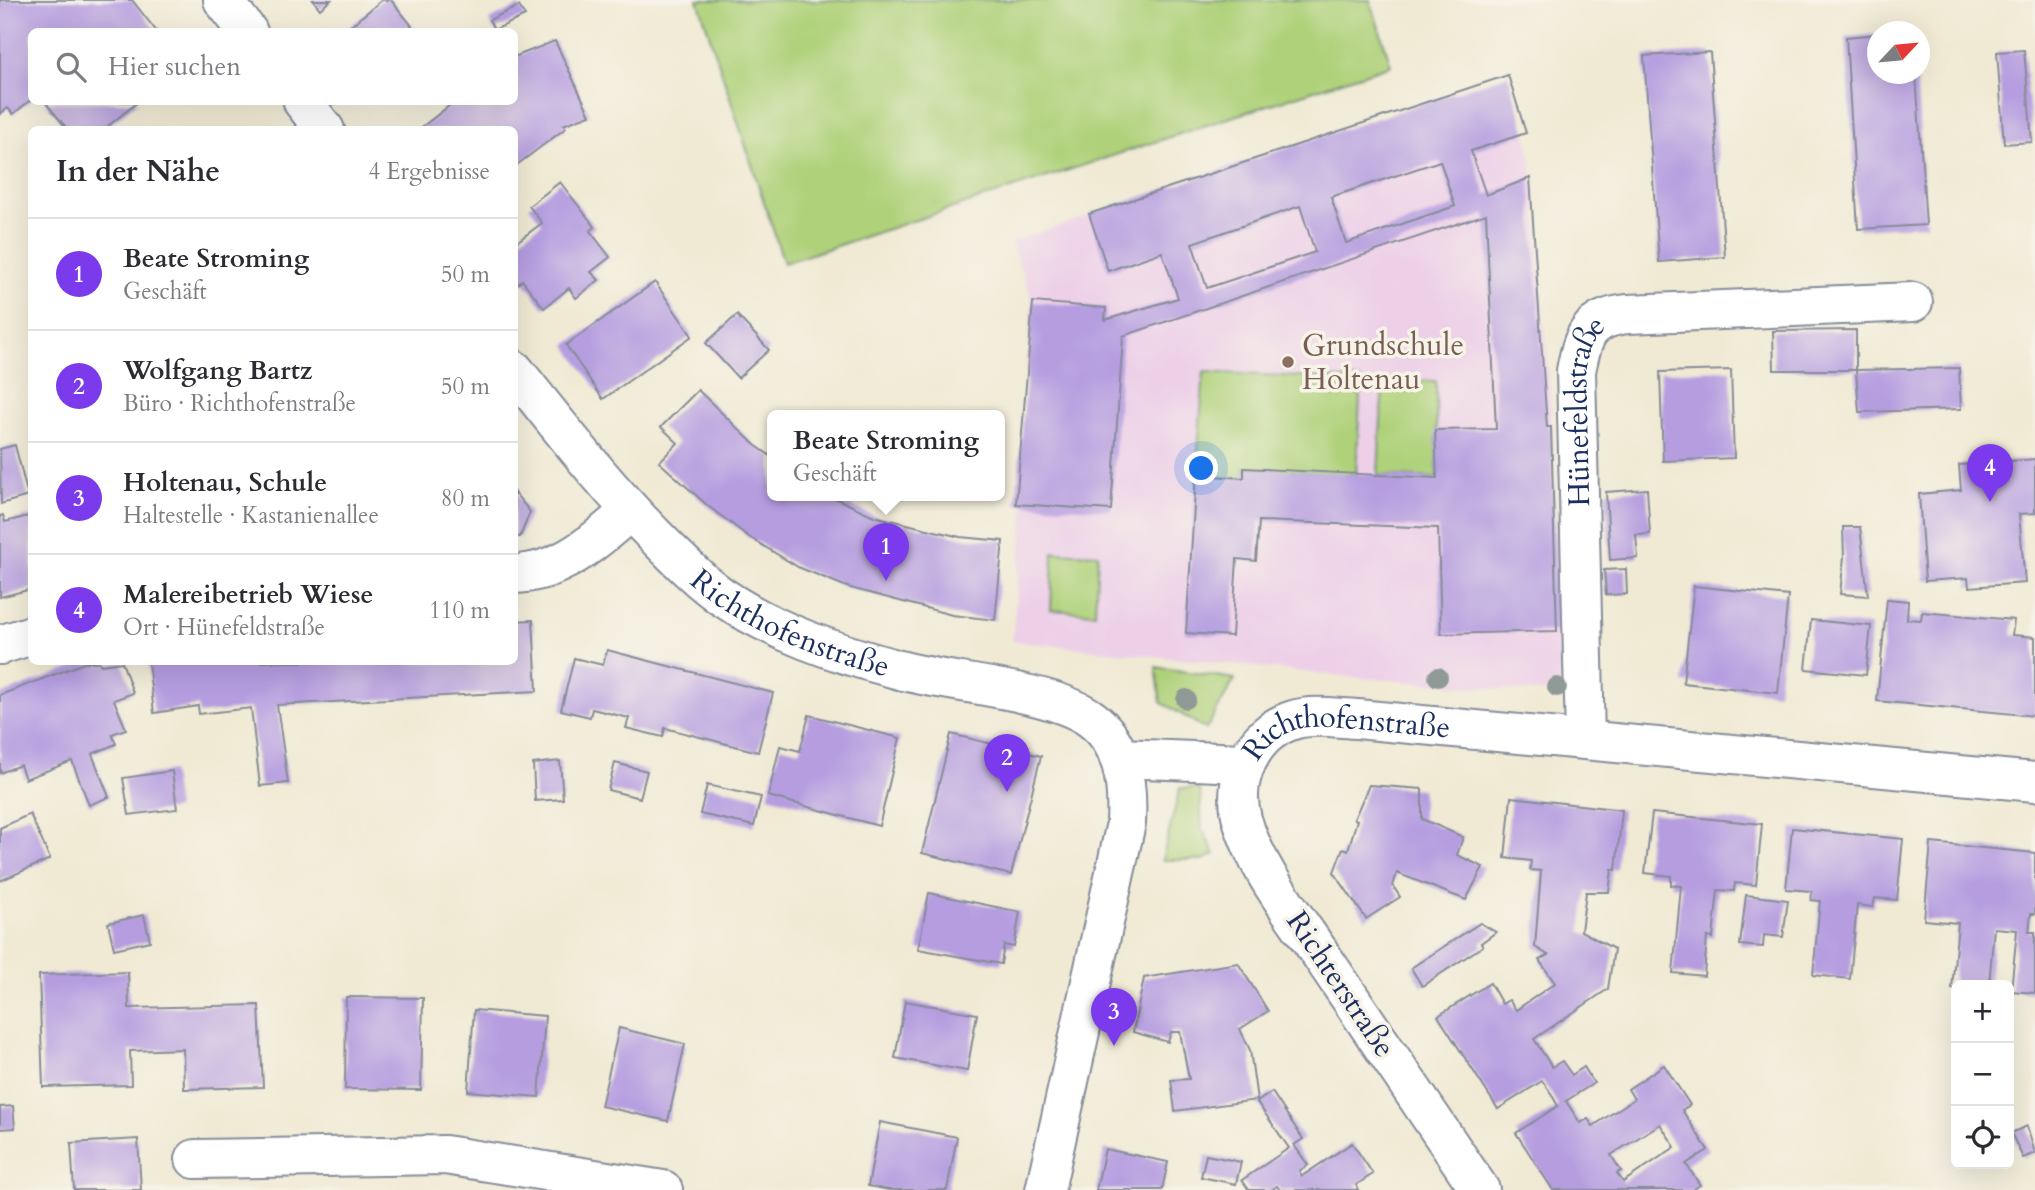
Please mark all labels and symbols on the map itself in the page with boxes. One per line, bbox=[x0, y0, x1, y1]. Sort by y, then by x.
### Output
north arrow bbox=[1867, 21, 1930, 84]
street label: Hünefeldstraße bbox=[1556, 305, 1614, 507]
place label: Grundschule Holtenau bbox=[1302, 325, 1464, 400]
marker: Grundschule Holtenau bbox=[1280, 354, 1296, 370]
pin: 4 bbox=[1967, 444, 2013, 502]
your location bbox=[1184, 451, 1218, 485]
pin: 1 bbox=[863, 523, 909, 581]
street label: Richthofenstraße bbox=[681, 560, 894, 687]
street label: Richthofenstraße bbox=[1233, 696, 1452, 769]
pin: 2 bbox=[984, 734, 1030, 792]
street label: Richterstraße bbox=[1277, 903, 1405, 1066]
pin: 3 bbox=[1091, 988, 1137, 1046]

